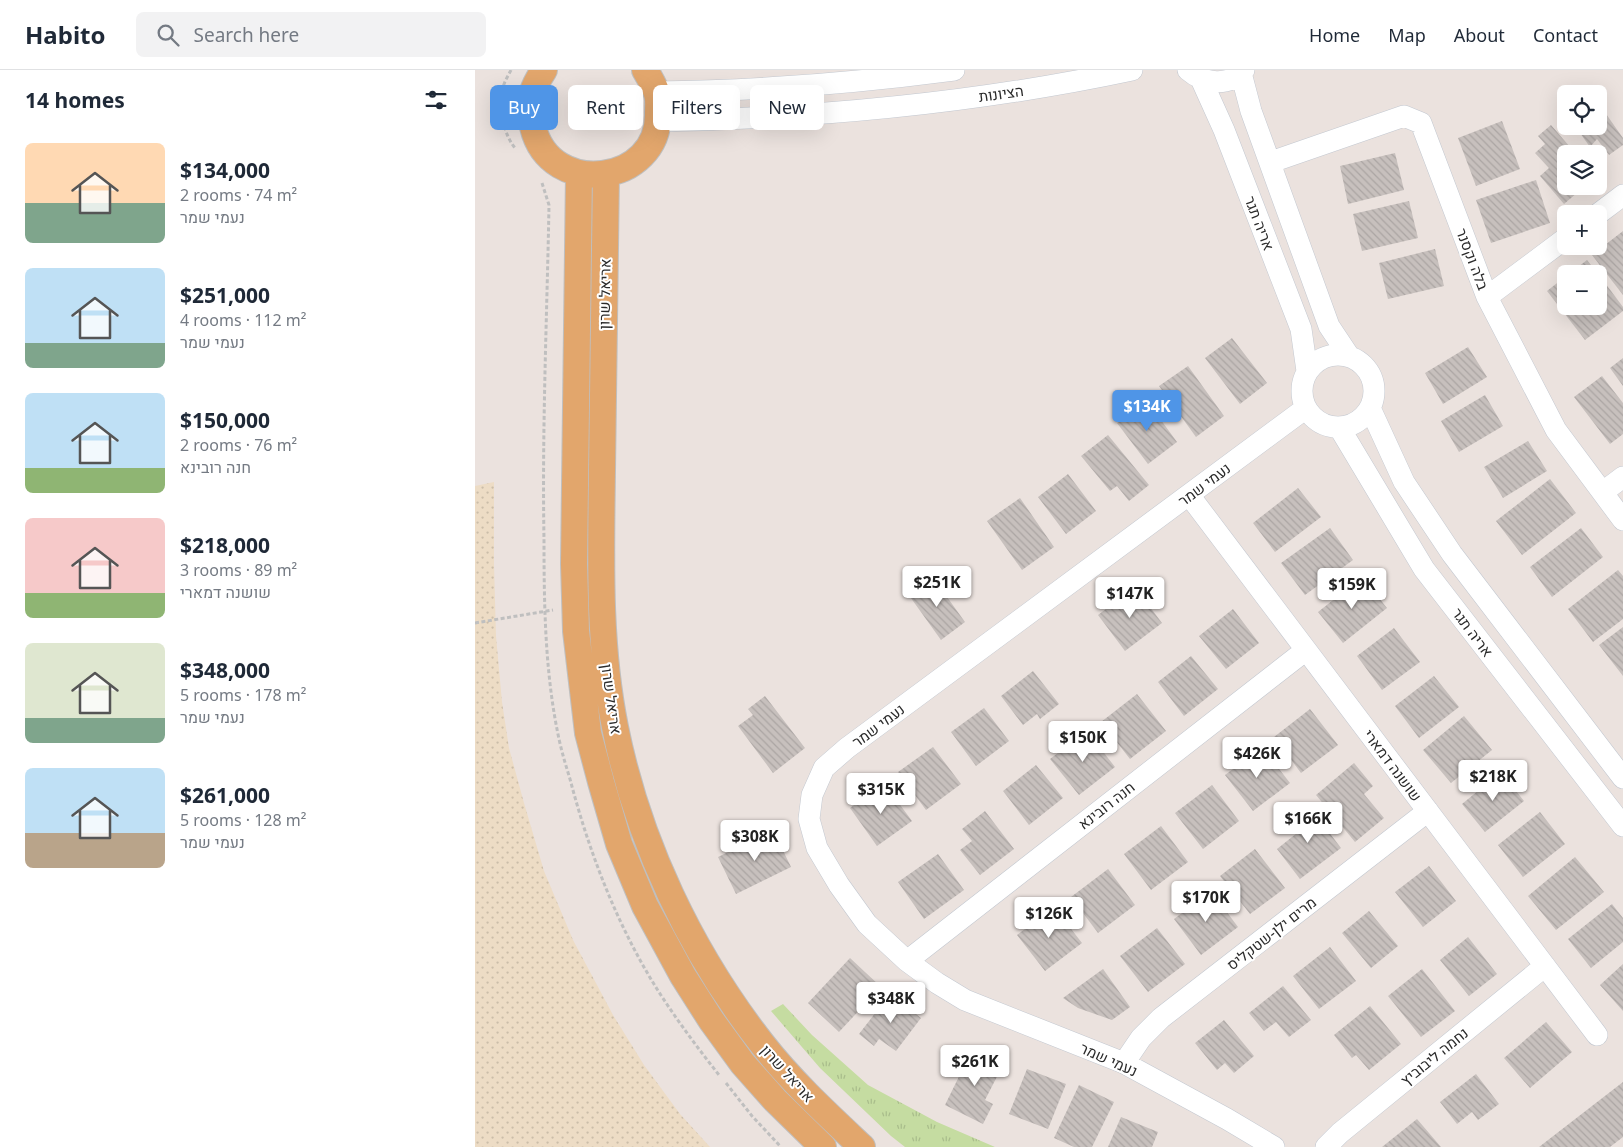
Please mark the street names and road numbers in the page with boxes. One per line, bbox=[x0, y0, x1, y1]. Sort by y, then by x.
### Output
street label: הציונות bbox=[977, 80, 1025, 106]
street label: אריה תגר bbox=[1240, 193, 1280, 253]
street label: בלה וקסנר bbox=[1452, 225, 1494, 293]
street label: אריאל שרון bbox=[593, 258, 615, 330]
street label: נעמי שמר bbox=[1174, 458, 1234, 510]
street label: אריה תגר bbox=[1448, 603, 1498, 661]
street label: אריאל שרון bbox=[597, 663, 627, 735]
street label: נעמי שמר bbox=[848, 699, 908, 751]
street label: שושנה דמארי bbox=[1359, 725, 1427, 805]
street label: חנה רובינא bbox=[1074, 777, 1138, 833]
street label: מרים ילן-שטקליס bbox=[1222, 892, 1320, 974]
street label: נחמה ליבוביץ bbox=[1396, 1022, 1472, 1090]
street label: נעמי שמר bbox=[1077, 1037, 1141, 1081]
street label: אריאל שרון bbox=[757, 1040, 819, 1106]

